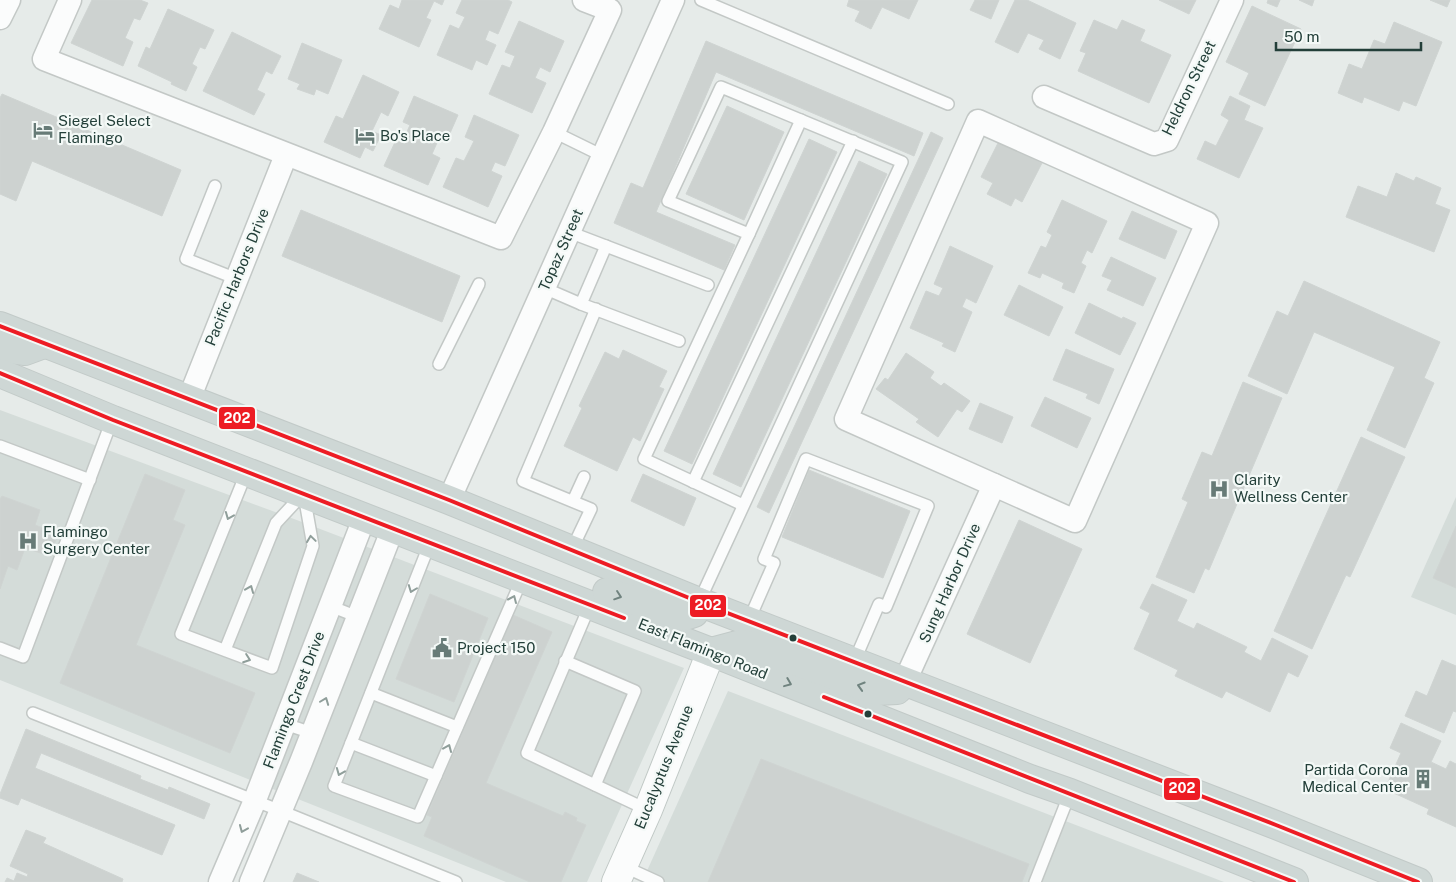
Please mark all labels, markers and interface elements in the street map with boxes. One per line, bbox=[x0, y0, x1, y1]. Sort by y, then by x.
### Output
scale bar bbox=[1276, 20, 1421, 52]
text: 50 m bbox=[1284, 28, 1319, 45]
street label: Heldron Street bbox=[1158, 37, 1219, 138]
place label: Siegel Select Flamingo bbox=[58, 112, 151, 146]
hotel icon: Siegel Select Flamingo bbox=[32, 119, 54, 141]
hotel icon: Bo's Place bbox=[354, 125, 376, 147]
place label: Bo's Place bbox=[380, 127, 450, 144]
street label: Pacific Harbors Drive bbox=[201, 206, 272, 348]
street label: Topaz Street bbox=[535, 206, 586, 294]
line badge: 202 bbox=[218, 406, 256, 430]
text: 202 bbox=[224, 410, 251, 426]
place label: Clarity Wellness Center bbox=[1234, 471, 1348, 505]
hospital icon: Clarity Wellness Center bbox=[1208, 478, 1230, 500]
one-way arrow bbox=[224, 512, 234, 520]
street label: Sung Harbor Drive bbox=[916, 520, 984, 645]
place label: Flamingo Surgery Center bbox=[43, 523, 150, 557]
hospital icon: Flamingo Surgery Center bbox=[17, 530, 39, 552]
one-way arrow bbox=[306, 534, 317, 542]
one-way arrow bbox=[408, 584, 419, 593]
one-way arrow bbox=[243, 585, 254, 594]
one-way arrow bbox=[614, 590, 622, 600]
line badge: 202 bbox=[689, 594, 727, 618]
one-way arrow bbox=[506, 595, 517, 604]
text: 202 bbox=[695, 597, 722, 613]
street label: East Flamingo Road bbox=[636, 615, 770, 682]
street label: Flamingo Crest Drive bbox=[260, 629, 328, 771]
unlabelled marker bbox=[788, 633, 798, 643]
public building icon: Project 150 bbox=[431, 637, 453, 659]
place label: Project 150 bbox=[457, 639, 535, 656]
one-way arrow bbox=[242, 653, 251, 663]
one-way arrow bbox=[783, 676, 792, 687]
one-way arrow bbox=[857, 681, 866, 691]
one-way arrow bbox=[319, 697, 329, 705]
street label: Eucalyptus Avenue bbox=[631, 702, 696, 831]
unlabelled marker bbox=[863, 709, 873, 719]
one-way arrow bbox=[441, 744, 452, 753]
place label: Partida Corona Medical Center bbox=[1302, 761, 1408, 795]
one-way arrow bbox=[335, 768, 345, 776]
building icon: Partida Corona Medical Center bbox=[1412, 768, 1434, 790]
line badge: 202 bbox=[1163, 777, 1201, 801]
text: 202 bbox=[1169, 780, 1196, 796]
one-way arrow bbox=[238, 824, 249, 833]

